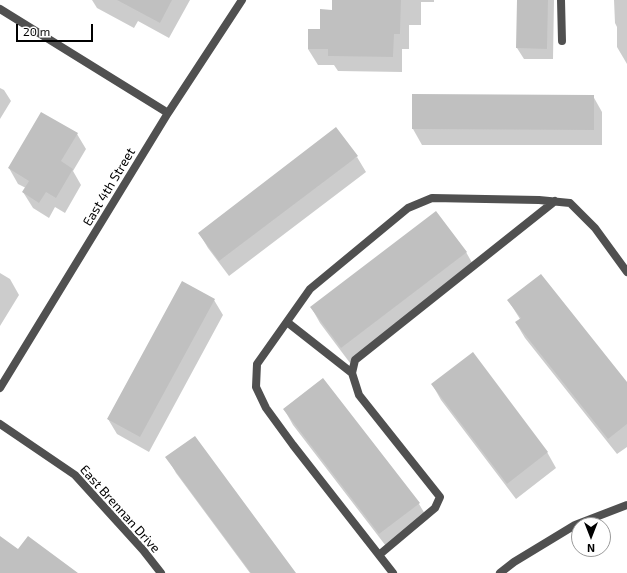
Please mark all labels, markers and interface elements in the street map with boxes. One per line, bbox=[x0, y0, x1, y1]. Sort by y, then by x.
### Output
scale bar bbox=[18, 16, 95, 42]
text: 20 m bbox=[23, 24, 50, 38]
street label: East 4th Street bbox=[80, 145, 138, 229]
street label: East Brennan Drive bbox=[77, 462, 163, 556]
north arrow bbox=[571, 517, 611, 557]
text: N bbox=[587, 542, 595, 555]

